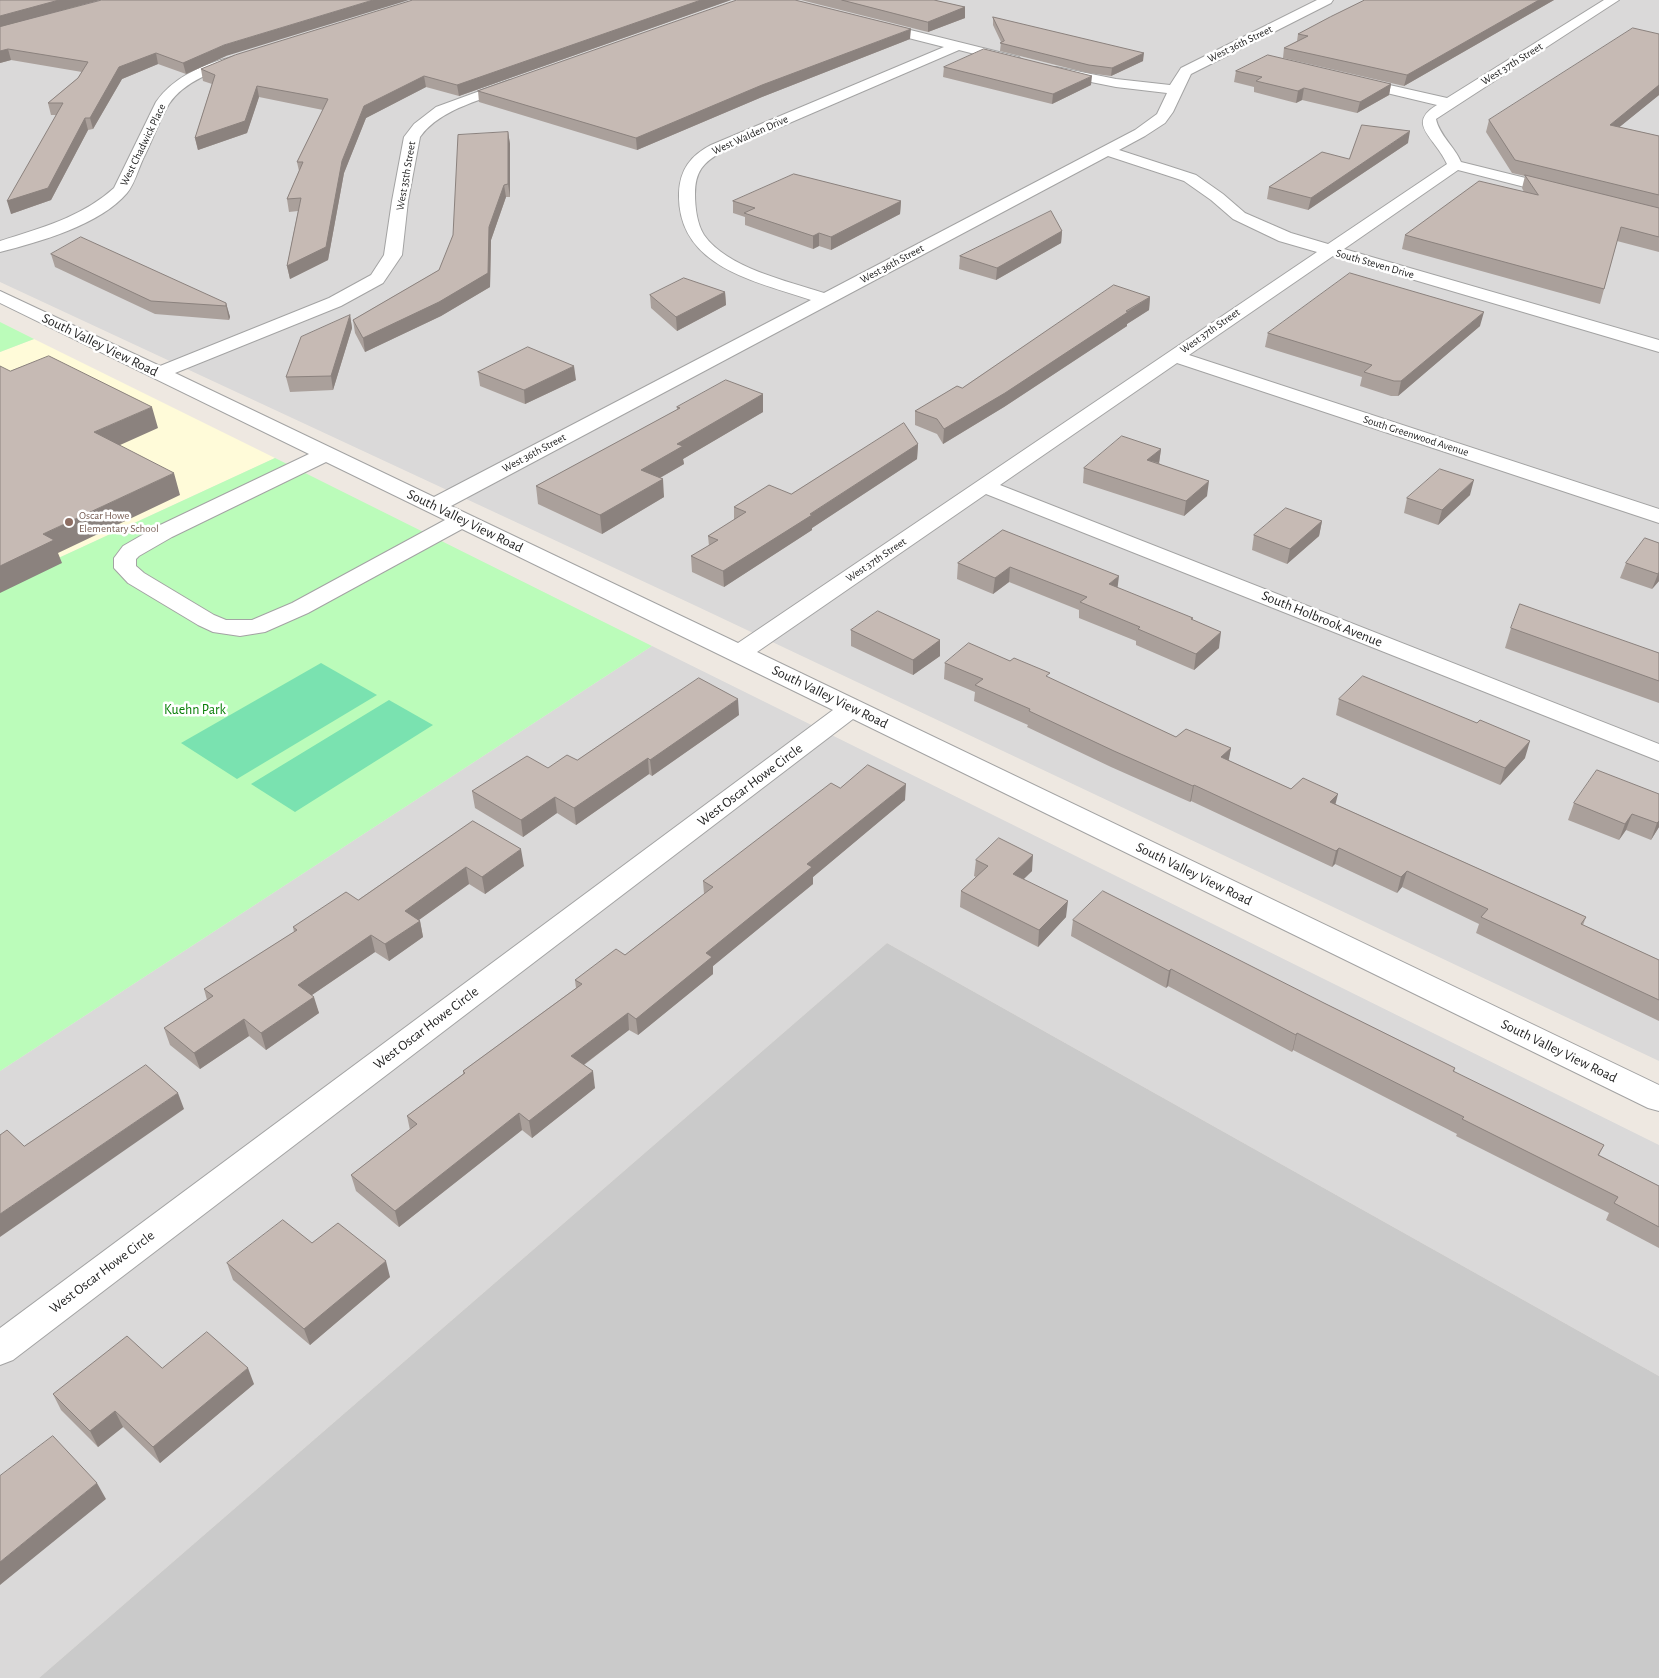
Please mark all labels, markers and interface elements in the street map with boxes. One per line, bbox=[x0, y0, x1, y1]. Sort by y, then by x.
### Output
street label: West 36th Street bbox=[1205, 23, 1275, 65]
street label: West 37th Street bbox=[1479, 40, 1545, 88]
street label: West Chadwick Place bbox=[117, 102, 169, 188]
street label: West Walden Drive bbox=[710, 112, 790, 158]
street label: West 35th Street bbox=[393, 140, 419, 212]
street label: West 36th Street bbox=[858, 242, 926, 286]
street label: South Steven Drive bbox=[1334, 247, 1416, 281]
street label: West 37th Street bbox=[1178, 306, 1242, 356]
street label: South Valley View Road bbox=[39, 310, 161, 380]
street label: South Greenwood Avenue bbox=[1362, 413, 1470, 459]
street label: West 36th Street bbox=[500, 431, 568, 475]
street label: South Valley View Road bbox=[404, 486, 526, 556]
place label: Oscar Howe Elementary School bbox=[79, 509, 159, 535]
marker: Oscar Howe Elementary School bbox=[63, 516, 75, 528]
street label: West 37th Street bbox=[843, 535, 909, 585]
street label: South Holbrook Avenue bbox=[1259, 587, 1385, 651]
street label: South Valley View Road bbox=[769, 662, 891, 732]
park label: Kuehn Park bbox=[164, 702, 226, 718]
street label: West Oscar Howe Circle bbox=[694, 740, 806, 830]
street label: South Valley View Road bbox=[1133, 839, 1255, 909]
street label: West Oscar Howe Circle bbox=[370, 983, 482, 1073]
street label: South Valley View Road bbox=[1498, 1016, 1620, 1086]
street label: West Oscar Howe Circle bbox=[46, 1227, 158, 1317]

